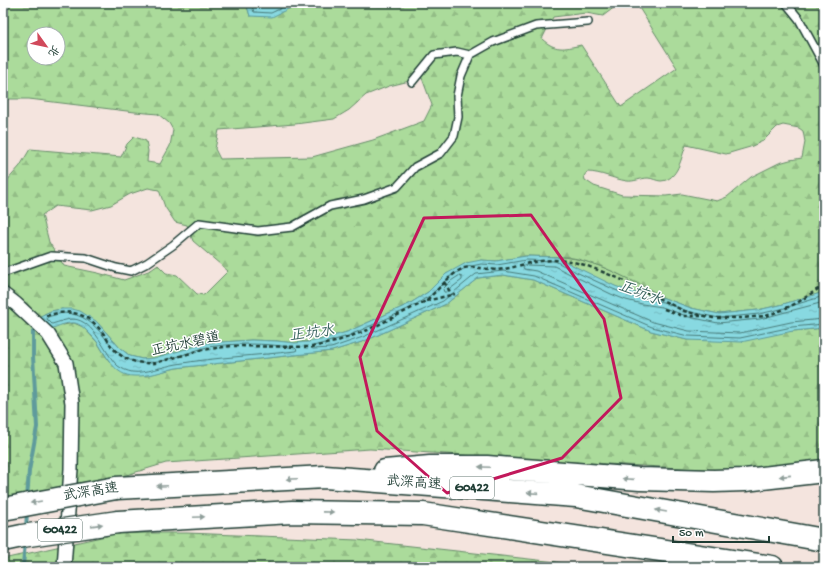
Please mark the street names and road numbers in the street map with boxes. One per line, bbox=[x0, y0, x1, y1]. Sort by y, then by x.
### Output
street label: 正坑水碧道 bbox=[150, 328, 222, 361]
street label: 武深高速 bbox=[385, 473, 443, 494]
road number: G0422 bbox=[450, 477, 494, 499]
street label: 武深高速 bbox=[62, 479, 120, 506]
road number: G0422 bbox=[38, 519, 82, 541]

